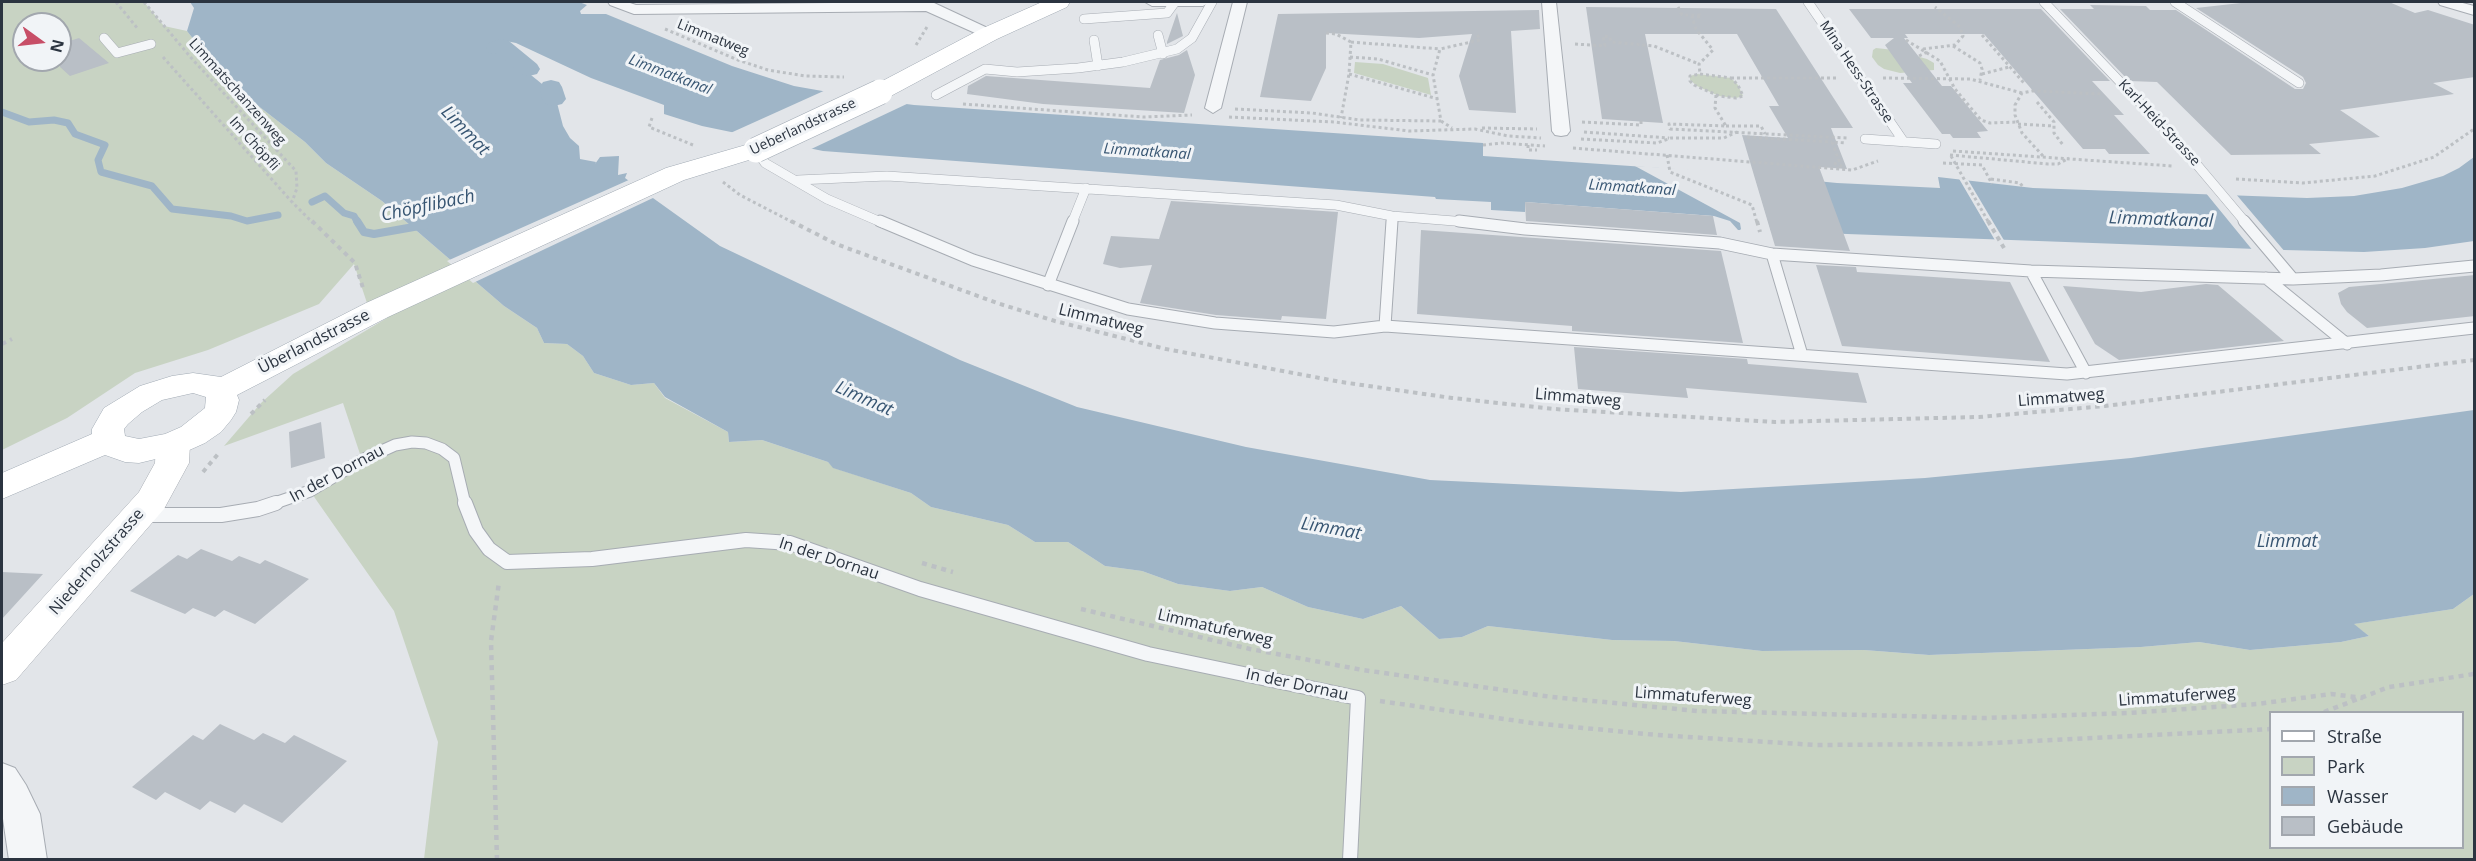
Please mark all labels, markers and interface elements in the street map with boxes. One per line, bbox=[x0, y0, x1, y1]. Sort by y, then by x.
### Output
north arrow bbox=[12, 12, 72, 72]
street label: Limmatweg bbox=[675, 16, 751, 60]
street label: Mina Hess-Strasse bbox=[1816, 18, 1896, 126]
street label: Limmatschanzenweg bbox=[185, 35, 289, 149]
text: N bbox=[45, 37, 70, 55]
water label: Limmatkanal bbox=[626, 51, 714, 99]
street label: Karl-Heid-Strasse bbox=[2115, 76, 2203, 170]
street label: Ueberlandstrasse bbox=[747, 95, 859, 159]
water label: Limmat bbox=[436, 102, 494, 160]
street label: Im Chöpfli bbox=[225, 114, 283, 174]
water label: Limmatkanal bbox=[1103, 140, 1191, 164]
water label: Limmatkanal bbox=[1588, 176, 1676, 200]
water label: Chöpflibach bbox=[379, 186, 477, 226]
water label: Limmatkanal bbox=[2108, 207, 2214, 233]
street label: Limmatweg bbox=[1057, 300, 1145, 340]
street label: Überlandstrasse bbox=[255, 306, 373, 378]
water label: Limmat bbox=[832, 377, 896, 421]
street label: Limmatweg bbox=[1534, 385, 1622, 411]
street label: Limmatweg bbox=[2017, 385, 2105, 411]
street label: In der Dornau bbox=[286, 441, 388, 507]
street label: Niederholzstrasse bbox=[46, 505, 148, 619]
water label: Limmat bbox=[1299, 513, 1363, 545]
water label: Limmat bbox=[2257, 531, 2317, 553]
street label: In der Dornau bbox=[776, 534, 882, 584]
street label: Limmatuferweg bbox=[1156, 605, 1274, 651]
street label: In der Dornau bbox=[1244, 665, 1350, 705]
street label: Limmatuferweg bbox=[1634, 683, 1752, 711]
street label: Limmatuferweg bbox=[2118, 683, 2236, 711]
legend bbox=[2269, 711, 2464, 849]
text: Straße bbox=[2327, 724, 2382, 748]
text: Park bbox=[2327, 754, 2365, 778]
text: Wasser bbox=[2327, 784, 2388, 808]
text: Gebäude bbox=[2327, 814, 2403, 838]

